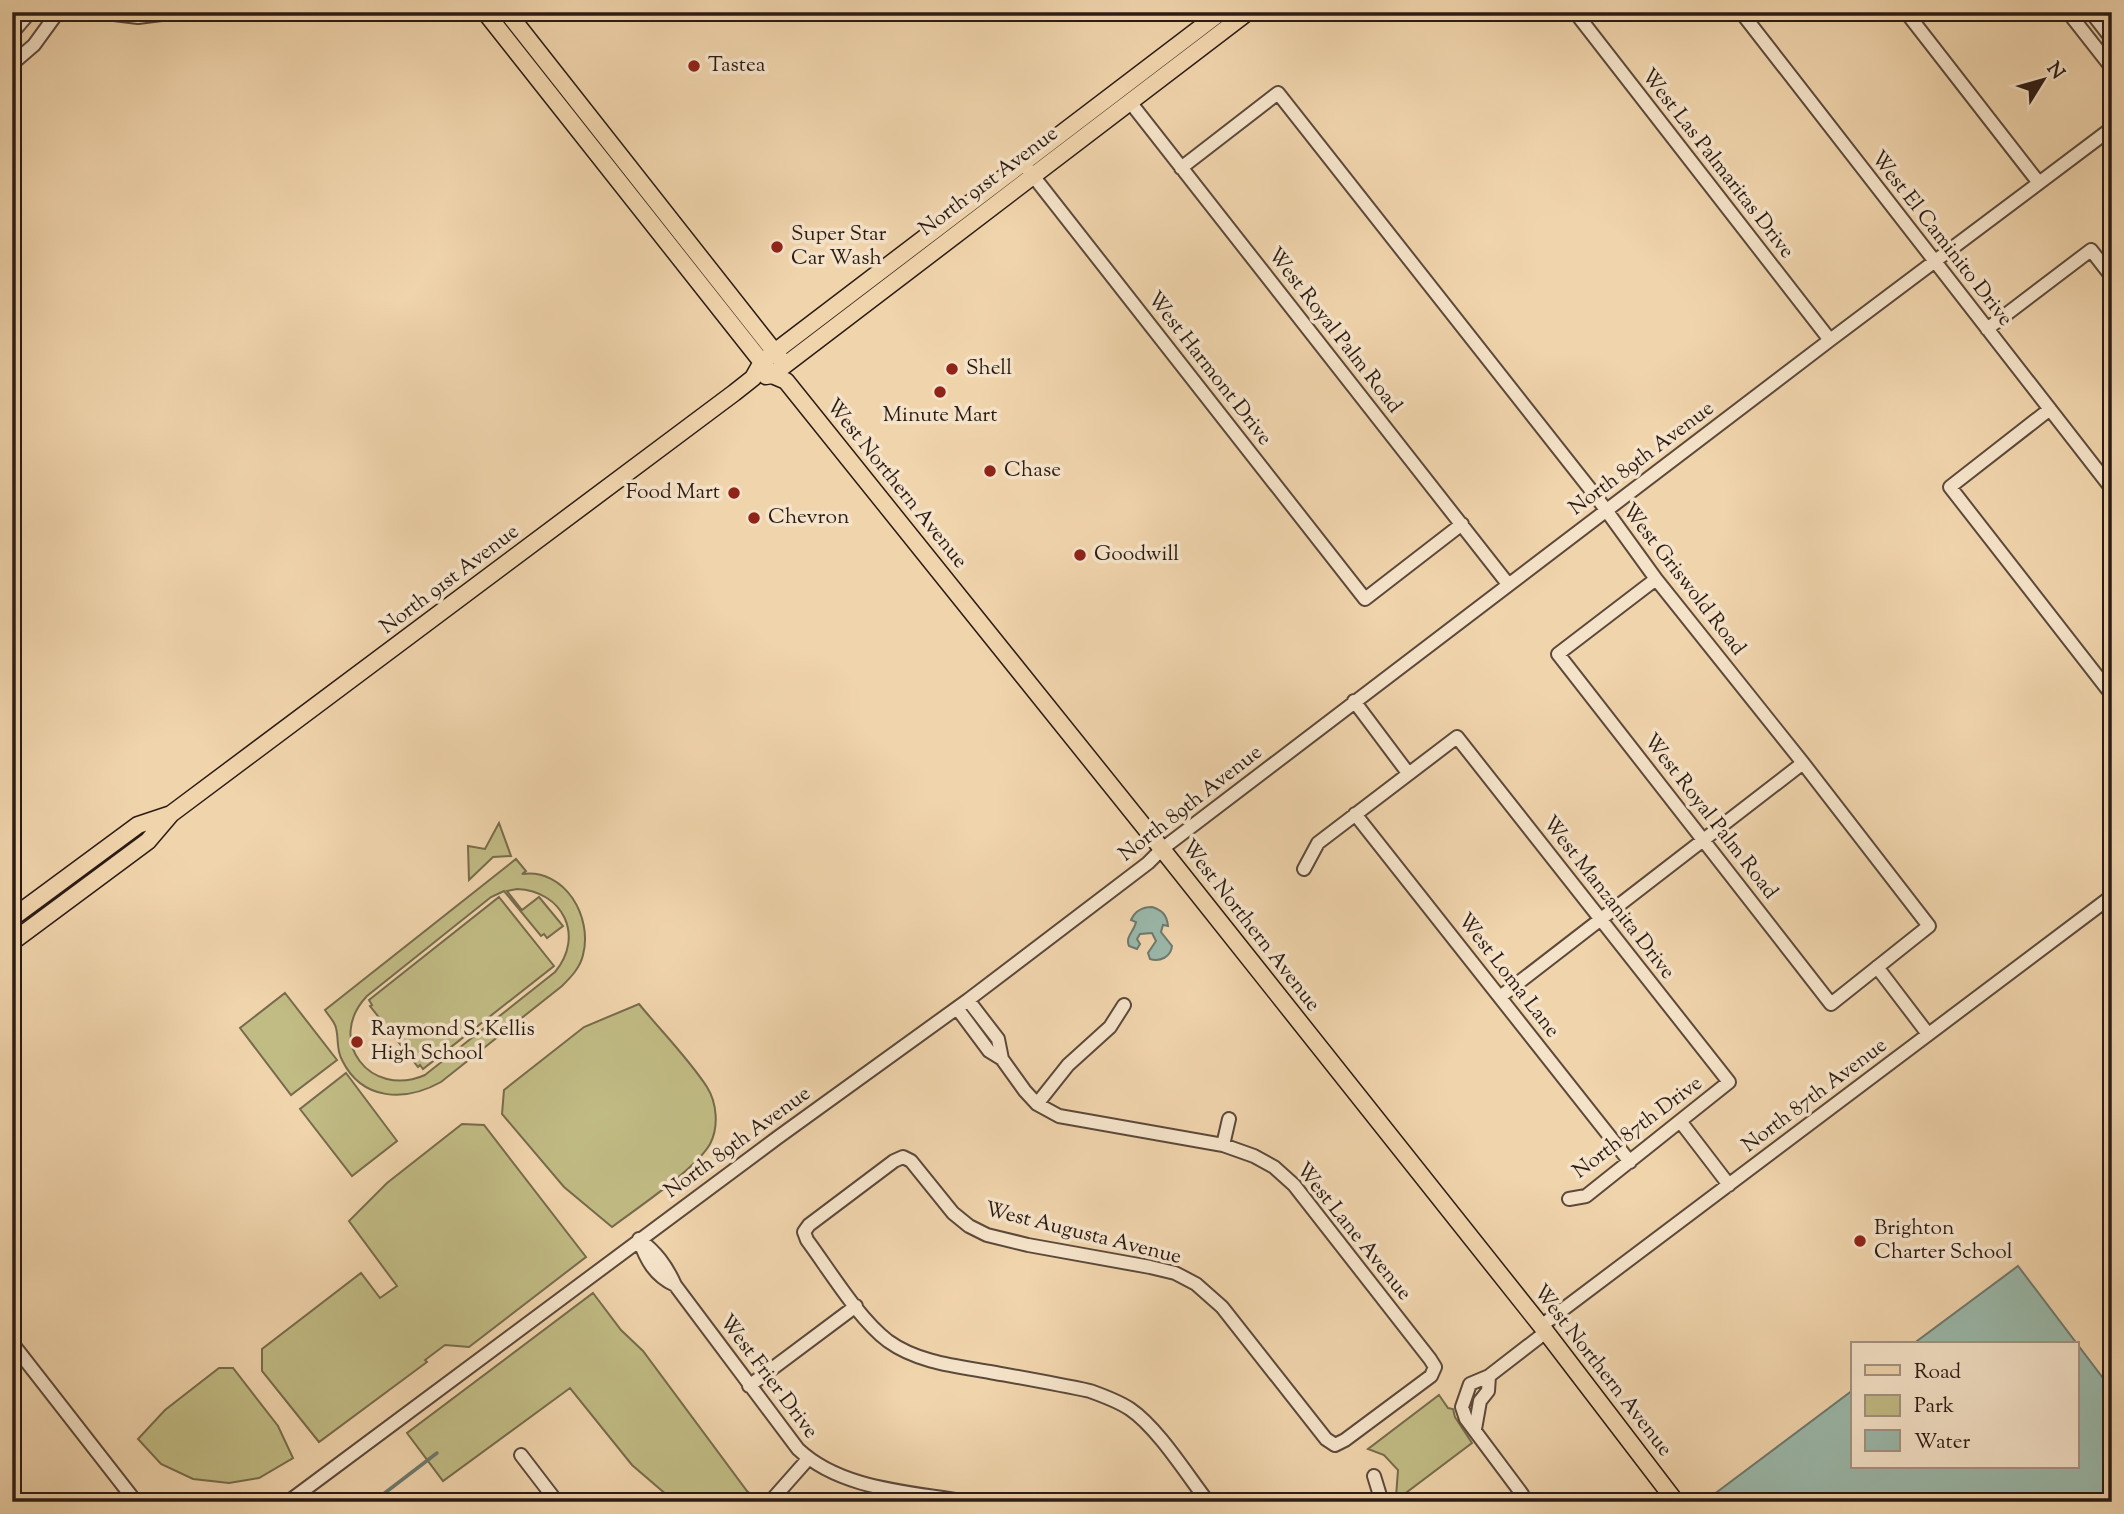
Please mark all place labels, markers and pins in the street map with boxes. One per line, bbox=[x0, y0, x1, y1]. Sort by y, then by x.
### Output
place label: Tastea bbox=[708, 51, 766, 81]
marker: Tastea bbox=[686, 58, 702, 74]
place label: Super Star Car Wash bbox=[791, 220, 886, 274]
marker: Super Star Car Wash bbox=[769, 239, 785, 255]
place label: Shell bbox=[966, 354, 1012, 384]
marker: Shell bbox=[944, 361, 960, 377]
marker: Minute Mart bbox=[932, 384, 948, 400]
place label: Minute Mart bbox=[883, 401, 997, 431]
place label: Chase bbox=[1004, 456, 1061, 486]
marker: Chase bbox=[982, 463, 998, 479]
place label: Food Mart bbox=[626, 478, 720, 508]
marker: Food Mart bbox=[726, 485, 742, 501]
place label: Chevron bbox=[768, 503, 849, 533]
marker: Chevron bbox=[746, 510, 762, 526]
place label: Goodwill bbox=[1094, 540, 1179, 570]
marker: Goodwill bbox=[1072, 547, 1088, 563]
place label: Raymond S. Kellis High School bbox=[371, 1015, 535, 1069]
marker: Raymond S. Kellis High School bbox=[349, 1034, 365, 1050]
place label: Brighton Charter School bbox=[1874, 1214, 2013, 1268]
marker: Brighton Charter School bbox=[1852, 1233, 1868, 1249]

